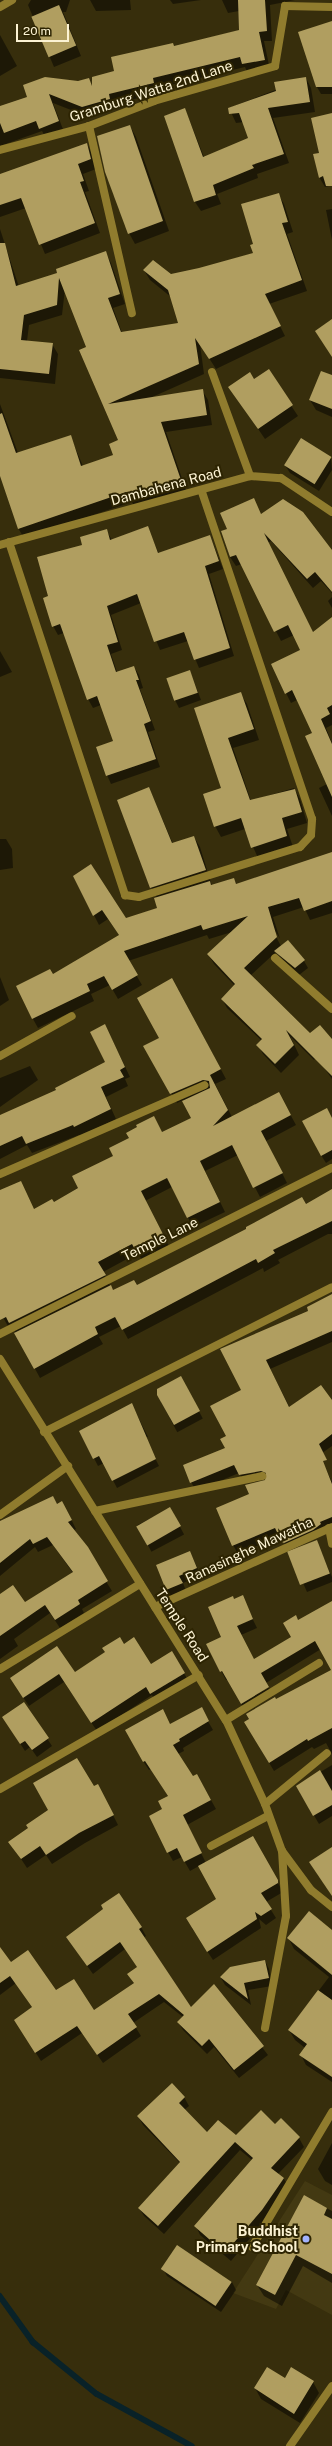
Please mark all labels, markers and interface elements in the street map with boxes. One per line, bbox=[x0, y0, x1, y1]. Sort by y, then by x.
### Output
scale bar bbox=[18, 16, 71, 42]
text: 20 m bbox=[23, 24, 51, 38]
street label: Gramburg Watta 2nd Lane bbox=[67, 57, 235, 125]
street label: Dambahena Road bbox=[109, 463, 223, 509]
street label: Temple Lane bbox=[119, 1213, 201, 1265]
street label: Ranasinghe Mawatha bbox=[182, 1513, 316, 1587]
street label: Temple Road bbox=[152, 1585, 212, 1665]
place label: Buddhist Primary School bbox=[196, 2223, 298, 2256]
marker: Buddhist Primary School bbox=[301, 2234, 311, 2244]

